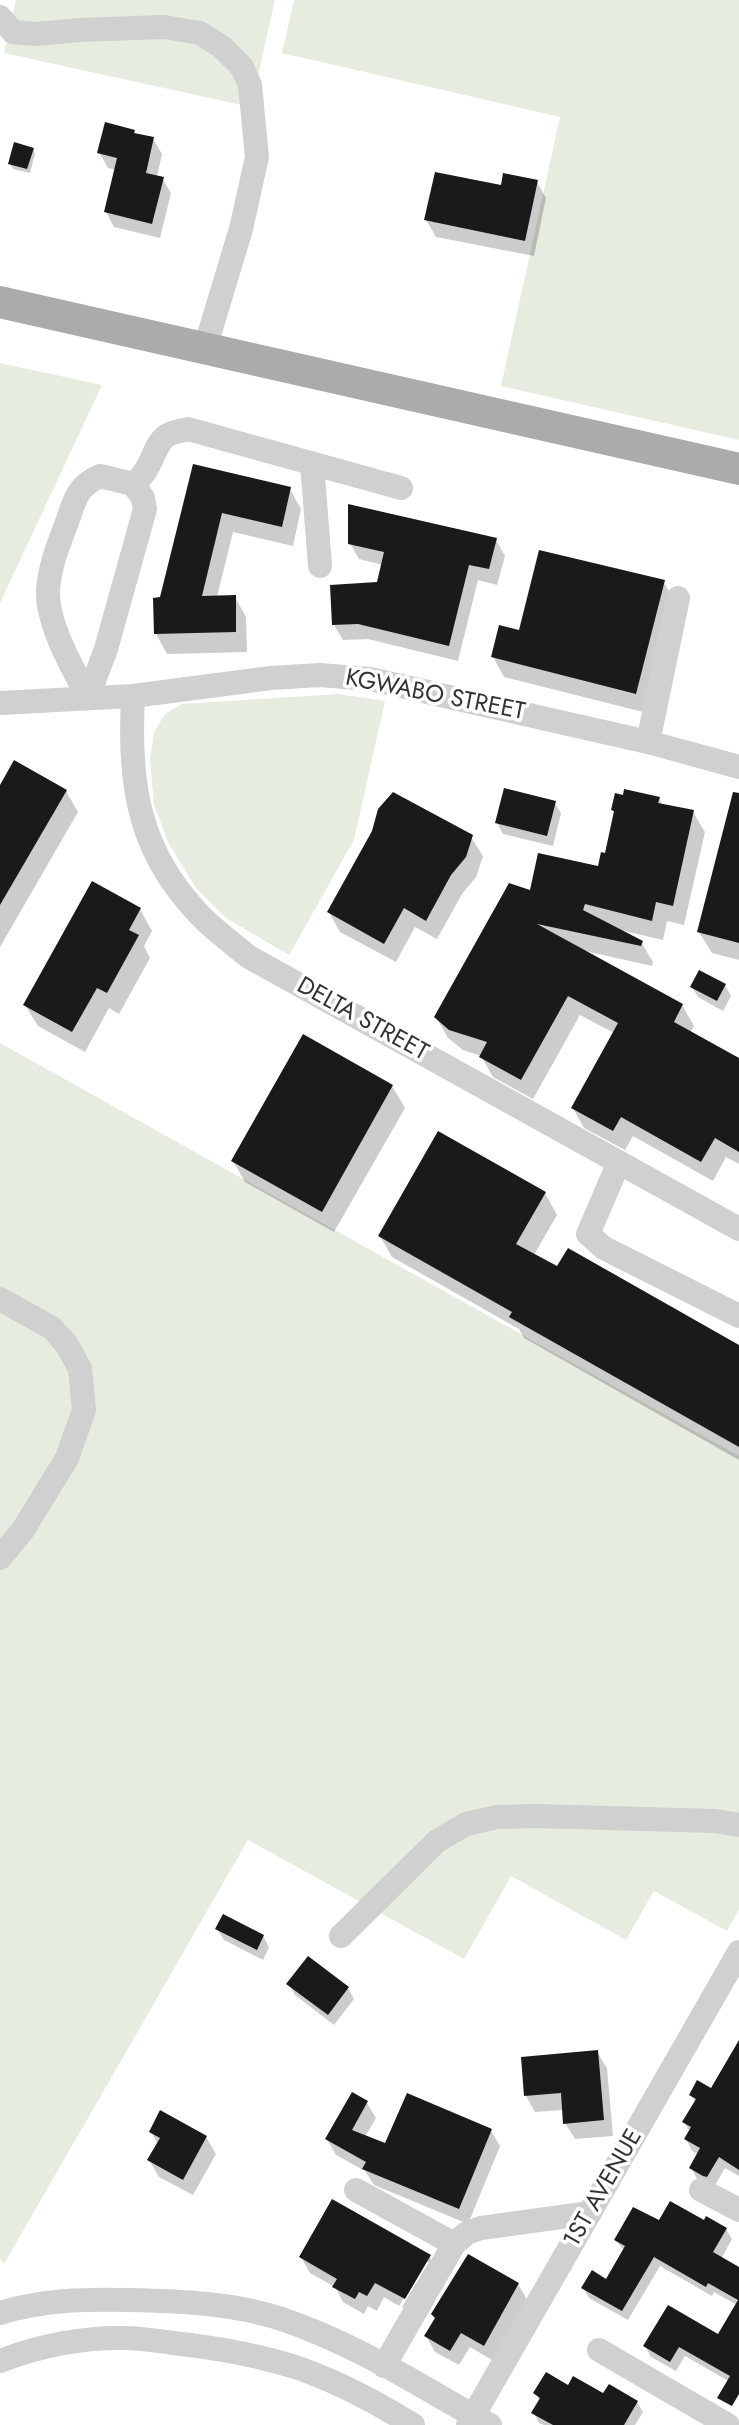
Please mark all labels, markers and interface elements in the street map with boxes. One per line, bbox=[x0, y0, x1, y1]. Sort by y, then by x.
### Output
street label: KGWABO STREET bbox=[343, 664, 527, 728]
street label: DELTA STREET bbox=[291, 972, 433, 1068]
street label: 1ST AVENUE bbox=[559, 2125, 649, 2253]

